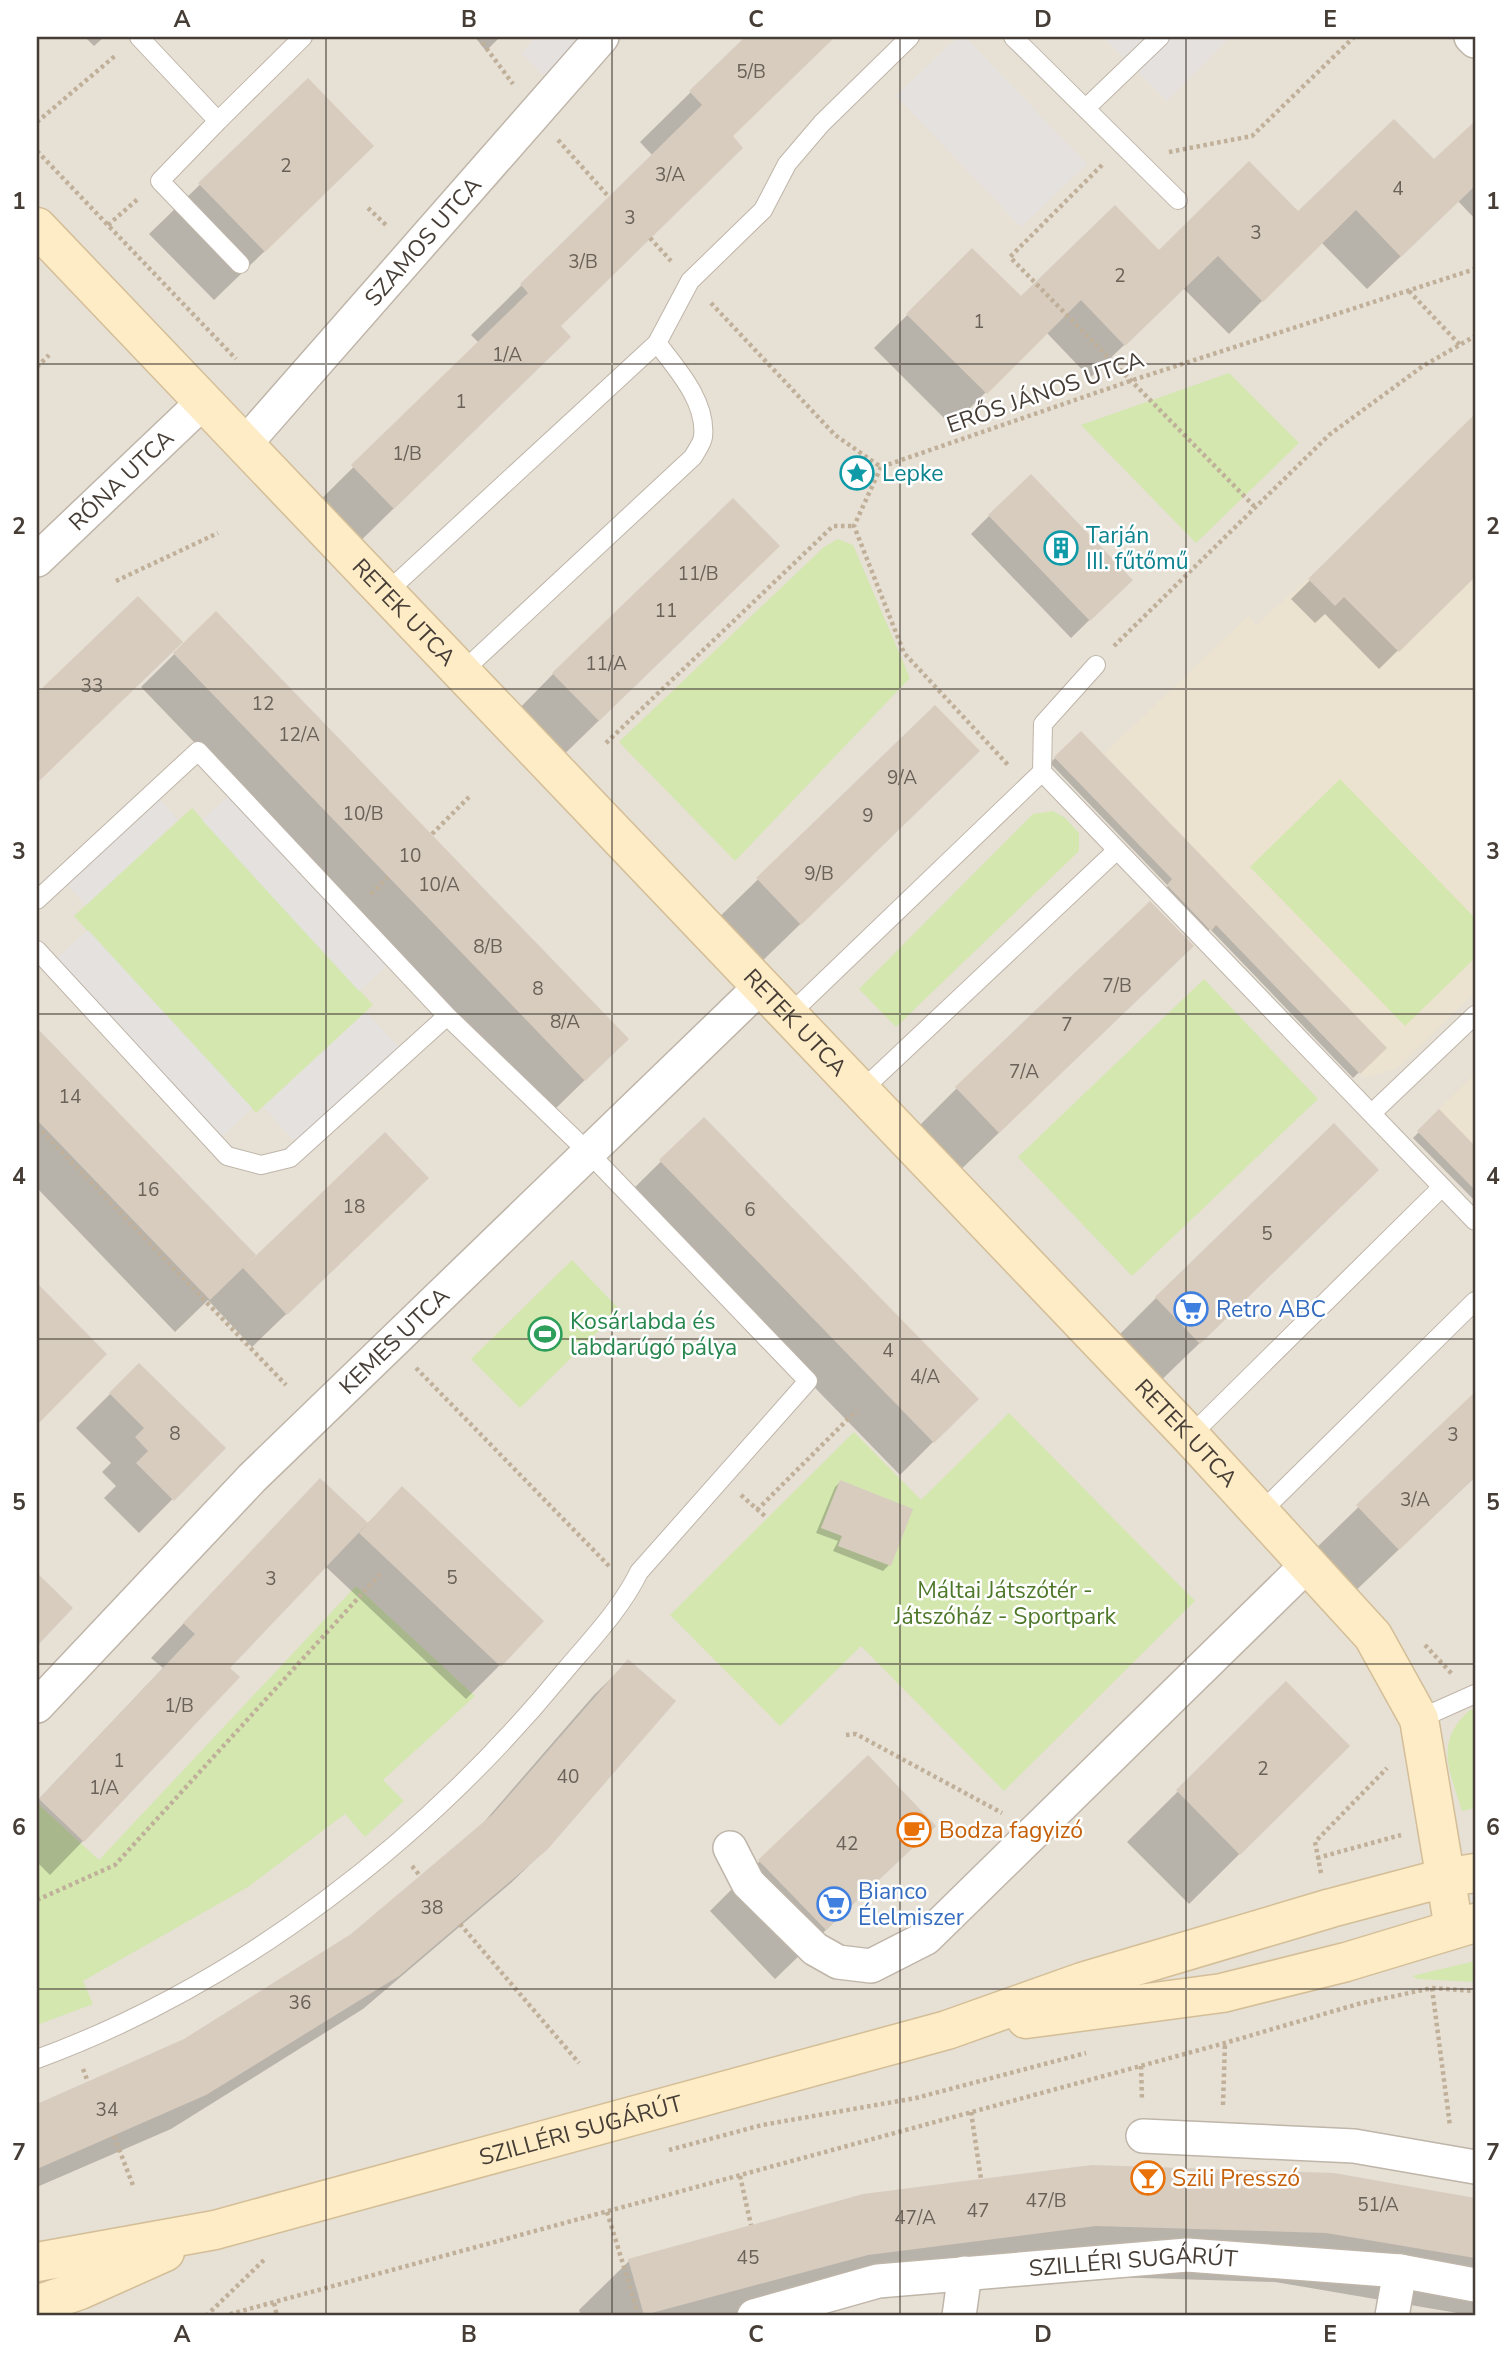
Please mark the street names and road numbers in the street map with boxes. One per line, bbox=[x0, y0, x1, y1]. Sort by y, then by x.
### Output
street label: SZAMOS UTCA bbox=[358, 170, 489, 313]
street label: ERŐS JÁNOS UTCA bbox=[942, 344, 1148, 441]
street label: RÓNA UTCA bbox=[62, 423, 181, 538]
street label: RETEK UTCA bbox=[345, 552, 463, 673]
street label: RETEK UTCA bbox=[736, 962, 854, 1083]
street label: KEMES UTCA bbox=[333, 1280, 456, 1402]
street label: RETEK UTCA bbox=[1128, 1373, 1244, 1494]
street label: SZILLÉRI SUGÁRÚT bbox=[476, 2088, 686, 2173]
street label: SZILLÉRI SUGÁRÚT bbox=[1028, 2240, 1239, 2284]

